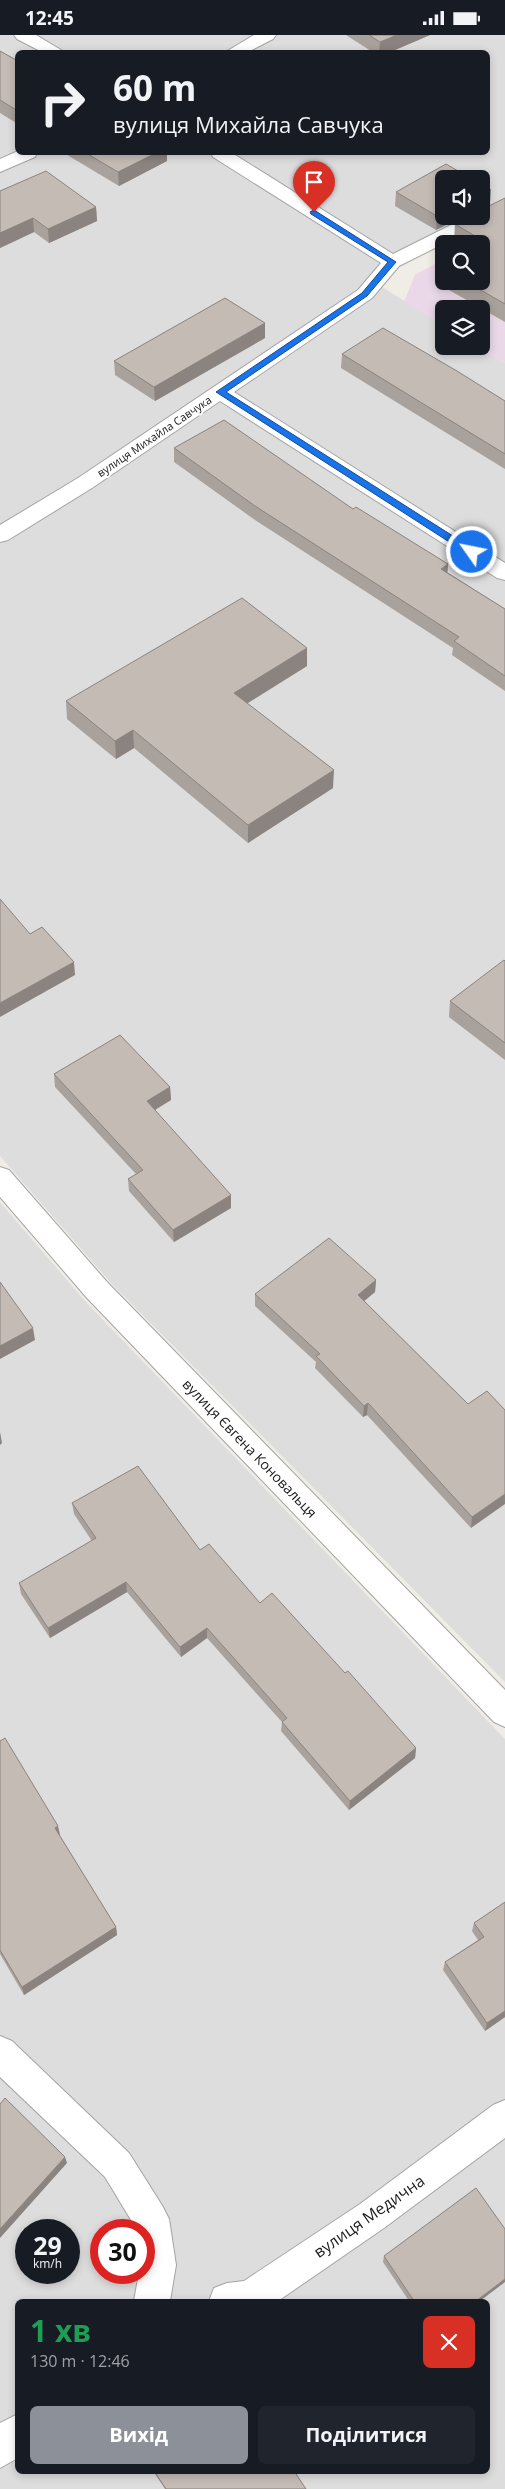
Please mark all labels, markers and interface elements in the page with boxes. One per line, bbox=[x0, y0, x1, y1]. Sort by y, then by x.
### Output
text: 12:45 bbox=[25, 5, 74, 31]
text: 60 m bbox=[113, 64, 196, 111]
icon: right bbox=[30, 70, 95, 135]
text: вулиця Михайла Савчука bbox=[113, 109, 384, 139]
pin bbox=[293, 161, 335, 212]
icon: arrive bbox=[300, 168, 328, 196]
map controls bbox=[435, 170, 490, 355]
button: sound bbox=[435, 170, 490, 225]
button: search bbox=[435, 235, 490, 290]
button: layers bbox=[435, 300, 490, 355]
street label: вулиця Михайла Савчука bbox=[94, 392, 214, 480]
position arrow bbox=[445, 525, 497, 577]
street label: вулиця Євгена Коновальця bbox=[179, 1374, 321, 1522]
street label: вулиця Медична bbox=[309, 2169, 429, 2263]
speed limit sign: 30 bbox=[90, 2219, 155, 2284]
text: 29 bbox=[33, 2228, 62, 2262]
text: km/h bbox=[33, 2255, 62, 2272]
text: 1 хв bbox=[30, 2310, 91, 2351]
button: close bbox=[423, 2316, 475, 2368]
text: 130 m · 12:46 bbox=[30, 2350, 130, 2372]
button: Вихід bbox=[30, 2406, 248, 2464]
button: Поділитися bbox=[258, 2406, 475, 2464]

